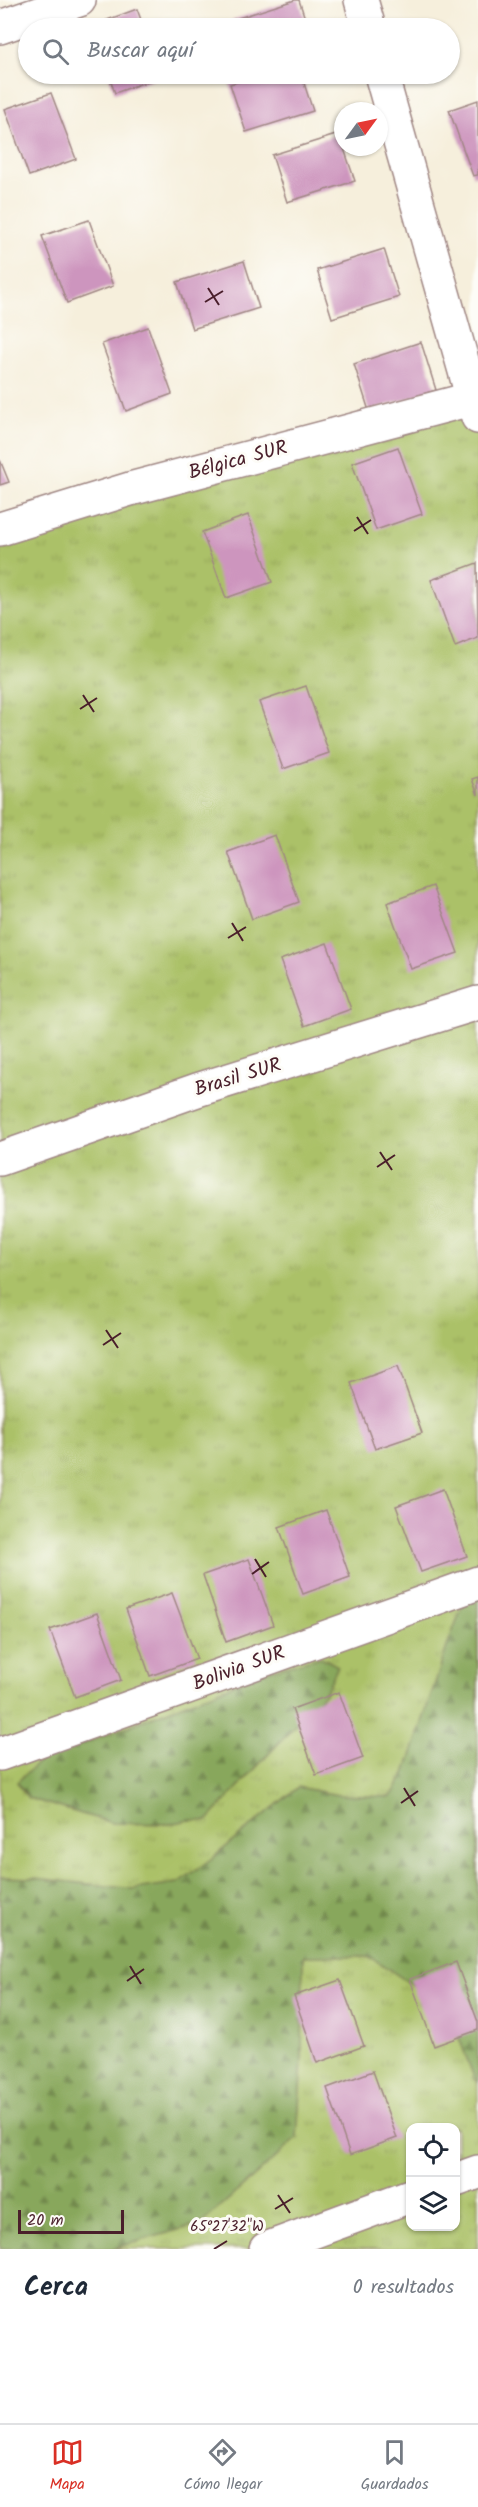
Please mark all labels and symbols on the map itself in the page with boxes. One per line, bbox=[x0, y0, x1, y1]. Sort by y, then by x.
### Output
north arrow bbox=[334, 102, 388, 156]
street label: Bélgica SUR bbox=[185, 432, 291, 490]
street label: Brasil SUR bbox=[191, 1050, 286, 1106]
street label: Bolivia SUR bbox=[188, 1637, 290, 1701]
scale bar bbox=[18, 2207, 124, 2234]
text: 65°27'32"W bbox=[190, 2215, 264, 2239]

